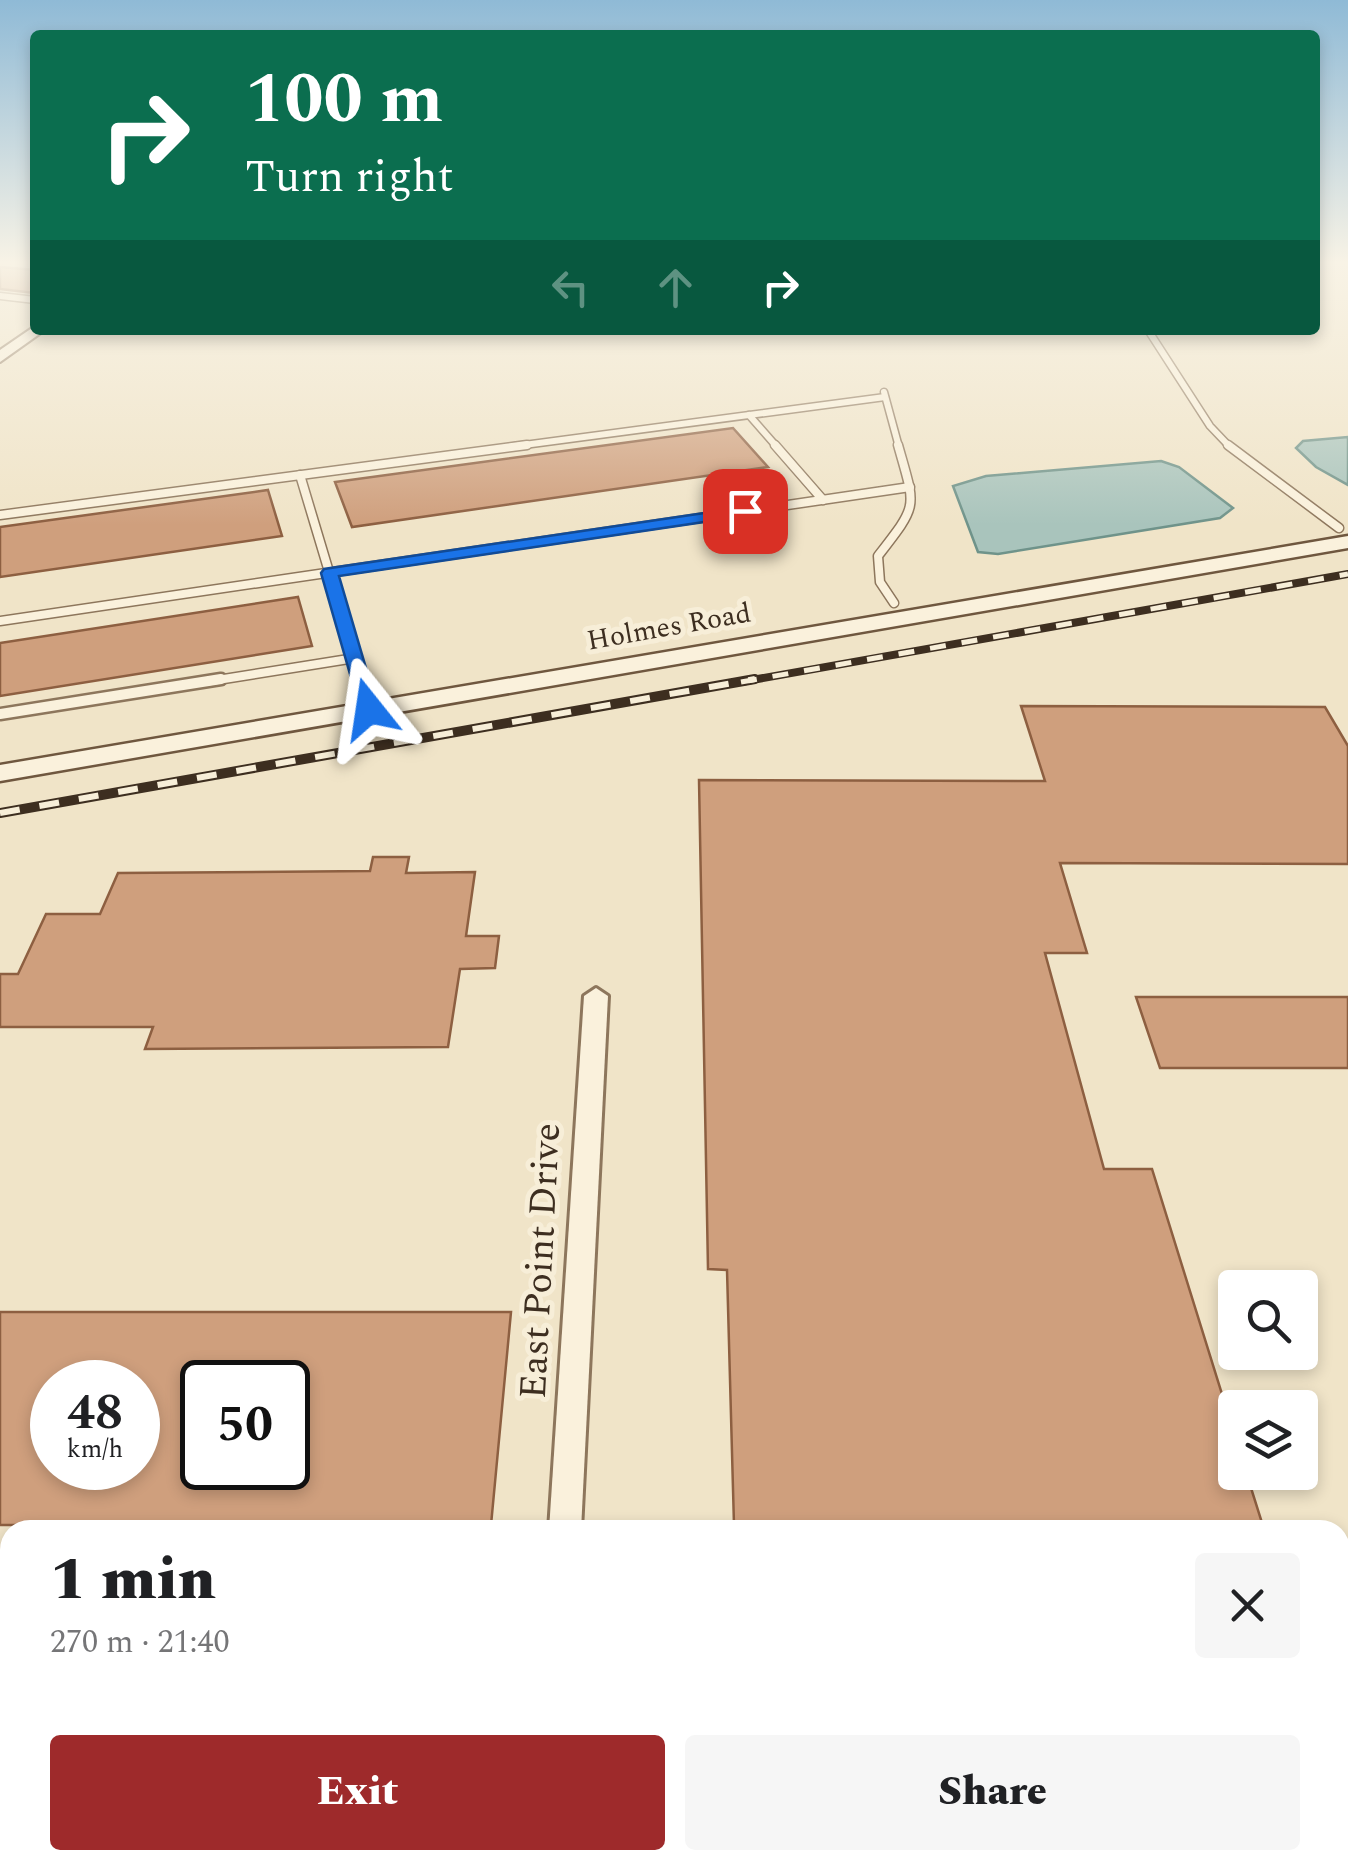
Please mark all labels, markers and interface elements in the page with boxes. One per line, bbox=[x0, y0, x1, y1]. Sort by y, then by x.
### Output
text: 100 m bbox=[245, 47, 443, 153]
icon: right bbox=[80, 70, 210, 200]
text: Turn right bbox=[245, 143, 454, 212]
icon: left bbox=[543, 260, 598, 315]
icon: ahead bbox=[648, 260, 703, 315]
icon: right bbox=[753, 260, 808, 315]
pin bbox=[703, 469, 788, 554]
icon: arrive bbox=[718, 484, 773, 539]
street label: Holmes Road bbox=[584, 591, 754, 663]
position arrow bbox=[317, 657, 421, 761]
street label: East Point Drive bbox=[505, 1121, 577, 1401]
map controls bbox=[1218, 1270, 1318, 1490]
button: search bbox=[1218, 1270, 1318, 1370]
speed limit sign: 50 bbox=[180, 1360, 310, 1490]
text: 48 bbox=[67, 1375, 123, 1451]
button: layers bbox=[1218, 1390, 1318, 1490]
text: km/h bbox=[67, 1431, 123, 1469]
text: 1 min bbox=[50, 1534, 216, 1626]
button: close bbox=[1195, 1553, 1300, 1658]
text: 270 m · 21:40 bbox=[50, 1618, 230, 1667]
button: Exit bbox=[50, 1735, 665, 1850]
button: Share bbox=[685, 1735, 1300, 1850]

